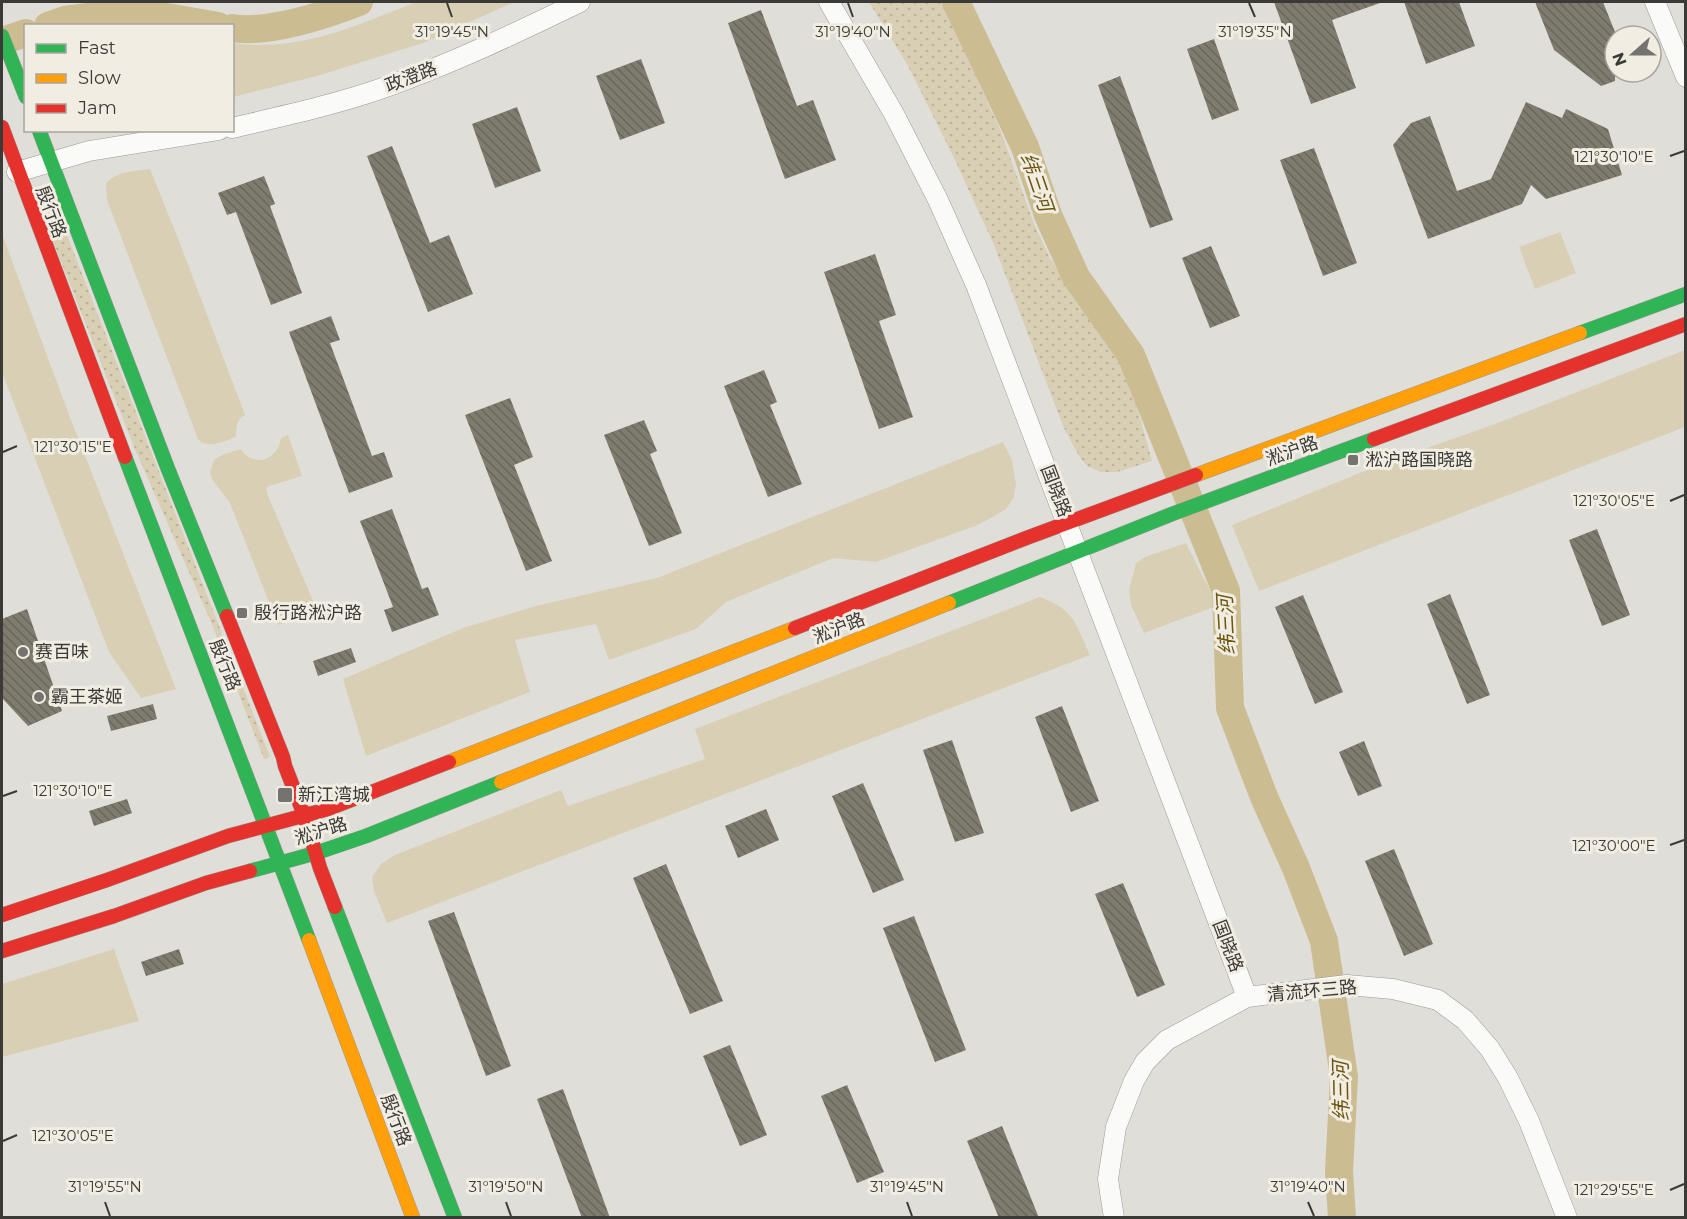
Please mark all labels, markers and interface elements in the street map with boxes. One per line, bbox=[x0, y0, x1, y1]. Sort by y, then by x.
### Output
text: 31°19'45"N bbox=[415, 22, 489, 41]
text: 31°19'40"N bbox=[815, 22, 891, 41]
text: 31°19'35"N bbox=[1218, 22, 1292, 41]
legend bbox=[24, 24, 234, 132]
north arrow bbox=[1603, 24, 1663, 84]
text: Fast bbox=[78, 37, 116, 59]
text: N bbox=[1608, 50, 1631, 69]
street label: 政澄路 bbox=[382, 57, 440, 97]
text: Slow bbox=[78, 67, 121, 89]
text: Jam bbox=[77, 97, 117, 119]
text: 121°30'10"E bbox=[1574, 147, 1654, 166]
water label: 纬三河 bbox=[1016, 150, 1059, 218]
street label: 殷行路 bbox=[31, 183, 71, 241]
street label: 淞沪路 bbox=[1263, 431, 1321, 471]
text: 121°30'15"E bbox=[34, 437, 112, 456]
place label: 淞沪路国晓路 bbox=[1365, 449, 1473, 471]
marker: 淞沪路国晓路 bbox=[1346, 453, 1360, 467]
street label: 国晓路 bbox=[1036, 462, 1076, 520]
text: 121°30'05"E bbox=[1573, 491, 1655, 510]
water label: 纬三河 bbox=[1212, 590, 1240, 656]
place label: 殷行路淞沪路 bbox=[254, 602, 362, 624]
marker: 殷行路淞沪路 bbox=[235, 606, 249, 620]
street label: 淞沪路 bbox=[810, 608, 868, 648]
street label: 殷行路 bbox=[205, 636, 245, 694]
place label: 赛百味 bbox=[35, 641, 89, 663]
marker: 赛百味 bbox=[16, 645, 30, 659]
place label: 霸王茶姬 bbox=[51, 686, 123, 708]
marker: 霸王茶姬 bbox=[32, 690, 46, 704]
text: 121°30'10"E bbox=[33, 781, 113, 800]
place label: 新江湾城 bbox=[298, 784, 370, 806]
marker: 新江湾城 bbox=[276, 786, 294, 804]
street label: 淞沪路 bbox=[292, 813, 350, 849]
text: 121°30'00"E bbox=[1572, 836, 1656, 855]
street label: 国晓路 bbox=[1208, 917, 1248, 975]
street label: 清流环三路 bbox=[1266, 976, 1358, 1006]
water label: 纬三河 bbox=[1328, 1057, 1354, 1121]
street label: 殷行路 bbox=[376, 1091, 416, 1149]
text: 121°30'05"E bbox=[32, 1126, 114, 1145]
text: 31°19'55"N bbox=[68, 1177, 142, 1196]
text: 31°19'50"N bbox=[469, 1177, 543, 1196]
text: 31°19'45"N bbox=[870, 1177, 944, 1196]
text: 31°19'40"N bbox=[1270, 1177, 1346, 1196]
text: 121°29'55"E bbox=[1574, 1180, 1654, 1199]

